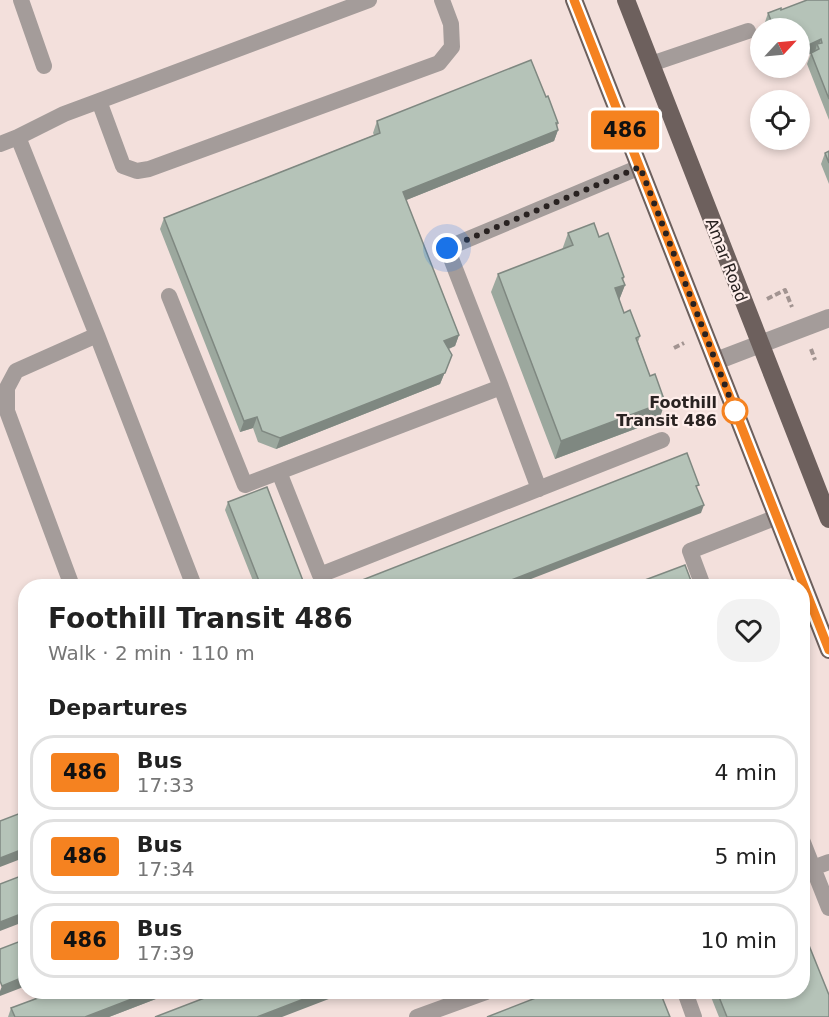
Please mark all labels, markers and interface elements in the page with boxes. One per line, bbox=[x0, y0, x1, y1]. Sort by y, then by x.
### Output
north arrow bbox=[750, 18, 810, 78]
map controls bbox=[750, 18, 810, 150]
button: locate bbox=[750, 90, 810, 150]
line badge: 486 bbox=[590, 110, 660, 150]
text: 486 bbox=[603, 118, 647, 142]
street label: Amar Road bbox=[702, 216, 751, 305]
your location bbox=[432, 233, 462, 263]
place label: Foothill Transit 486 bbox=[616, 393, 717, 430]
marker: Foothill Transit 486 bbox=[722, 398, 748, 424]
button: heart bbox=[717, 599, 780, 662]
text: Foothill Transit 486 bbox=[48, 602, 353, 635]
text: Walk · 2 min · 110 m bbox=[48, 641, 255, 665]
text: Departures bbox=[48, 695, 188, 720]
text: Bus bbox=[137, 748, 182, 773]
text: 486 bbox=[63, 760, 107, 784]
text: 4 min bbox=[715, 760, 777, 785]
text: 17:33 bbox=[137, 773, 194, 797]
text: Bus bbox=[137, 832, 182, 857]
text: 486 bbox=[63, 844, 107, 868]
text: 5 min bbox=[715, 844, 777, 869]
text: 17:34 bbox=[137, 857, 194, 881]
text: Bus bbox=[137, 916, 182, 941]
text: 486 bbox=[63, 928, 107, 952]
text: 10 min bbox=[701, 928, 777, 953]
text: 17:39 bbox=[137, 941, 194, 965]

